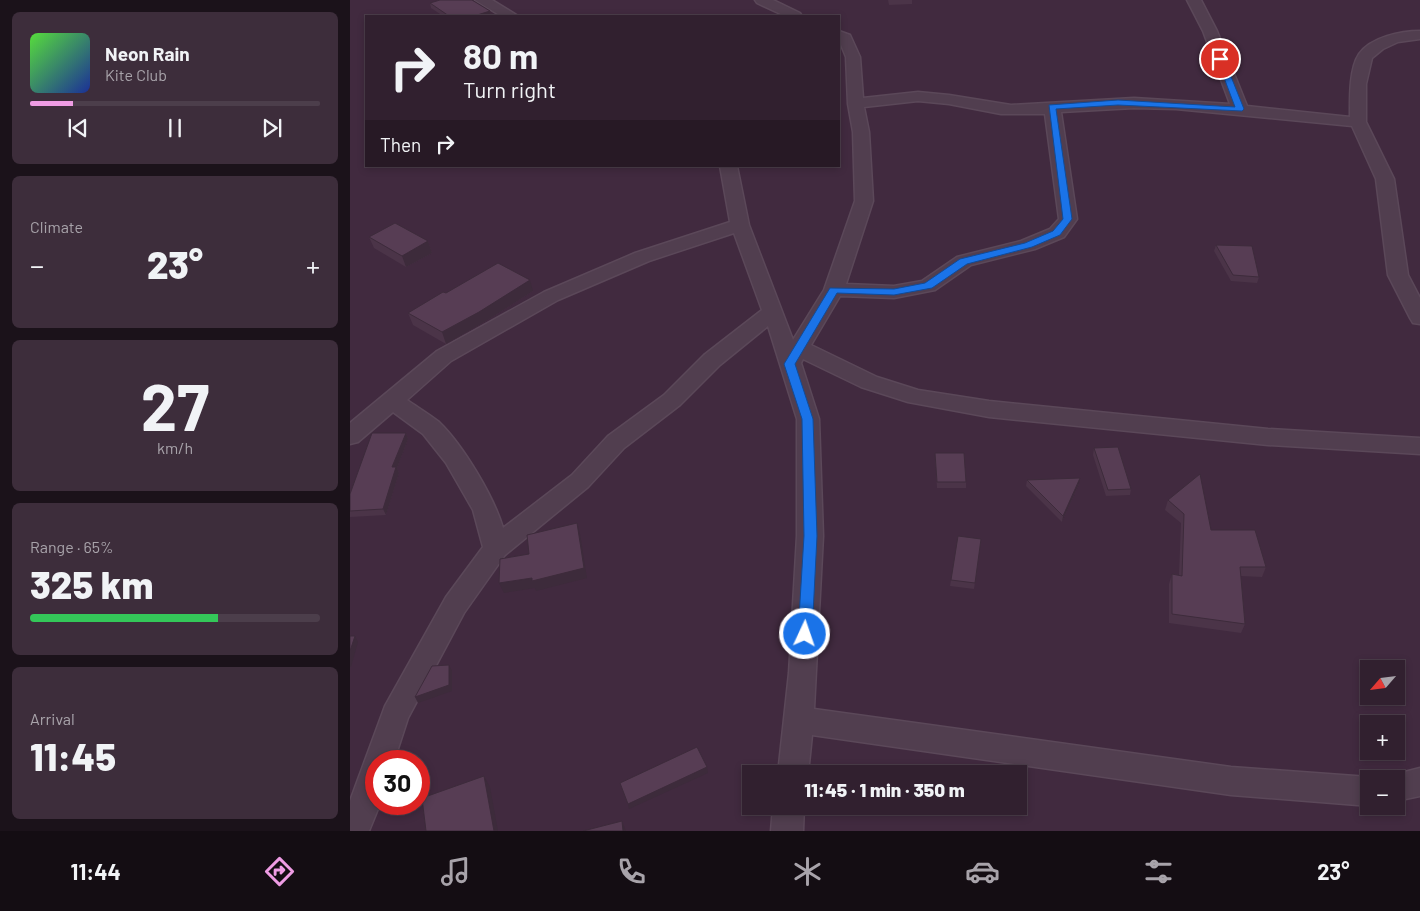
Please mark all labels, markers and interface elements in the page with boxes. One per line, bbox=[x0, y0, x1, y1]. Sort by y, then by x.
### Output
text: 80 m bbox=[463, 34, 538, 76]
icon: right bbox=[380, 35, 445, 100]
pin bbox=[1199, 38, 1241, 80]
text: Neon Rain bbox=[105, 42, 190, 65]
icon: arrive bbox=[1206, 45, 1234, 73]
text: Kite Club bbox=[105, 65, 167, 84]
text: Turn right bbox=[463, 76, 556, 102]
icon: previous bbox=[64, 114, 92, 142]
icon: pause bbox=[161, 114, 189, 142]
icon: next bbox=[258, 114, 286, 142]
icon: right bbox=[431, 130, 459, 158]
text: Then bbox=[380, 133, 421, 156]
text: Climate bbox=[30, 217, 83, 236]
text: 23° bbox=[147, 241, 203, 287]
text: − bbox=[30, 248, 44, 282]
text: + bbox=[306, 248, 320, 282]
text: 27 bbox=[141, 366, 209, 444]
text: km/h bbox=[157, 438, 193, 457]
text: Range · 65% bbox=[30, 537, 113, 556]
text: 325 km bbox=[30, 561, 153, 607]
position arrow bbox=[778, 607, 830, 659]
north arrow bbox=[1360, 660, 1405, 705]
map controls bbox=[1360, 660, 1405, 815]
text: Arrival bbox=[30, 709, 75, 728]
button: + bbox=[1360, 715, 1405, 760]
text: 11:45 bbox=[30, 733, 116, 779]
speed limit sign: 30 bbox=[365, 750, 430, 815]
button: − bbox=[1360, 770, 1405, 815]
text: 11:45 · 1 min · 350 m bbox=[804, 778, 965, 801]
icon: directions bbox=[262, 854, 297, 889]
icon: music bbox=[438, 854, 473, 889]
icon: phone bbox=[614, 854, 649, 889]
icon: climate bbox=[790, 854, 825, 889]
icon: car bbox=[965, 854, 1000, 889]
icon: filters bbox=[1141, 854, 1176, 889]
text: 11:44 bbox=[70, 858, 121, 884]
text: 23° bbox=[1317, 858, 1349, 884]

